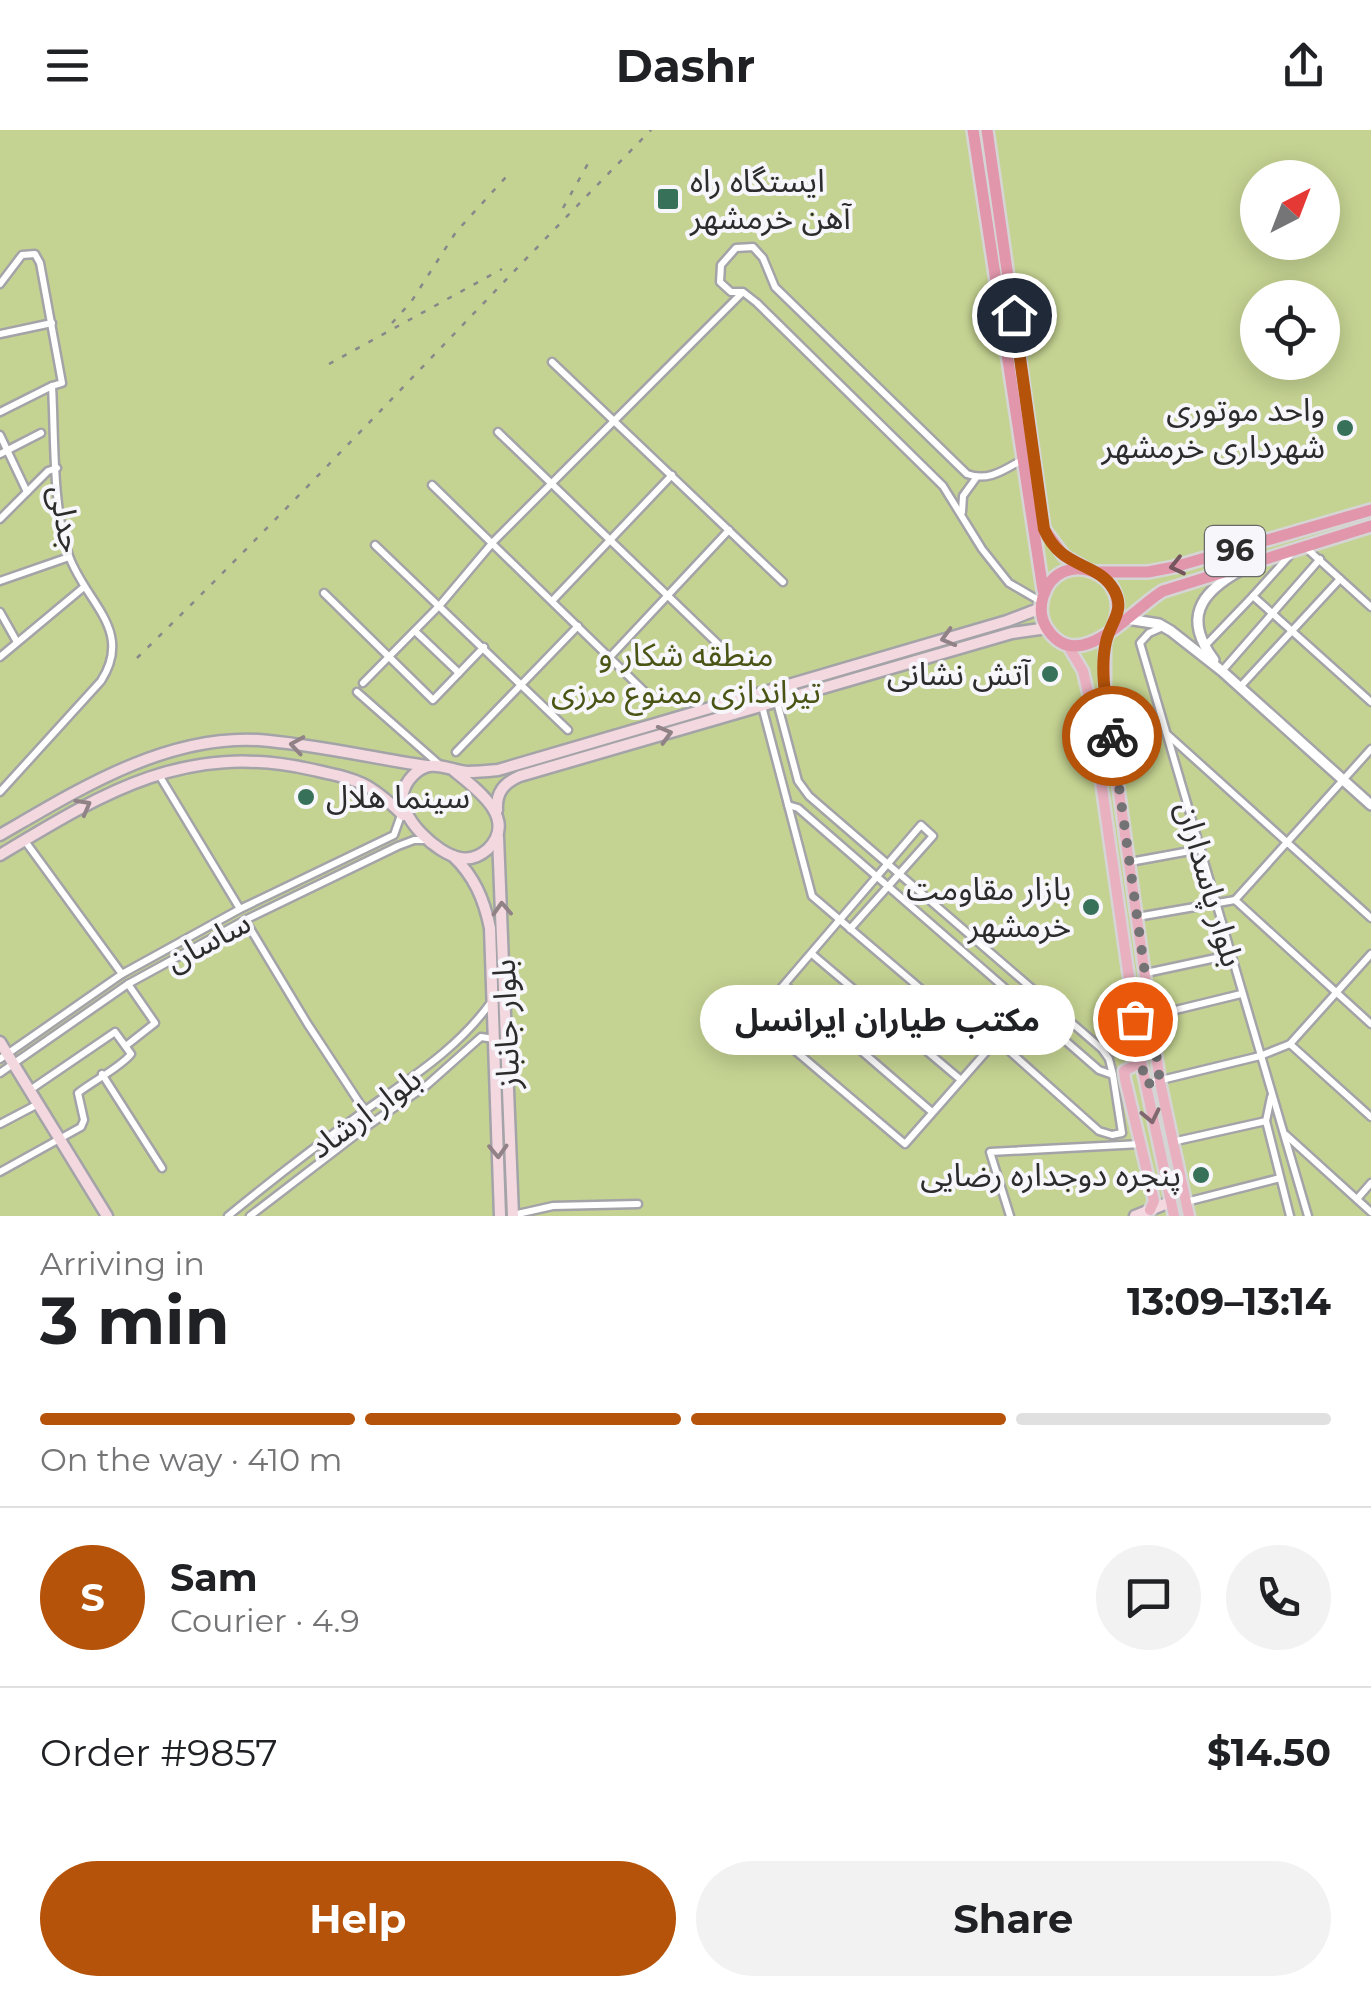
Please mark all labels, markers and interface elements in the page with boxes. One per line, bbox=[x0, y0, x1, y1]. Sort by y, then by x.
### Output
icon: menu bbox=[40, 38, 95, 93]
text: Dashr bbox=[616, 38, 755, 93]
icon: share bbox=[1276, 38, 1331, 93]
north arrow bbox=[1240, 160, 1340, 260]
map controls bbox=[1240, 160, 1340, 380]
place label: ایستگاه راه آهن خرمشهر bbox=[689, 161, 852, 237]
marker: ایستگاه راه آهن خرمشهر bbox=[655, 186, 681, 212]
pin bbox=[972, 273, 1057, 358]
button: locate bbox=[1240, 280, 1340, 380]
icon: home bbox=[987, 288, 1042, 343]
place label: واحد موتوری شهرداری خرمشهر bbox=[1101, 390, 1325, 466]
marker: واحد موتوری شهرداری خرمشهر bbox=[1334, 417, 1356, 439]
street label: جدلی bbox=[41, 482, 92, 556]
road number: 96 bbox=[1205, 526, 1265, 576]
one-way arrow bbox=[1168, 554, 1185, 575]
one-way arrow bbox=[941, 626, 958, 647]
park label: منطقه شکار و تیراندازی ممنوع مرزی bbox=[551, 635, 821, 716]
place label: آتش نشانی bbox=[887, 654, 1032, 693]
marker: آتش نشانی bbox=[1039, 663, 1061, 685]
courier bbox=[1062, 686, 1162, 786]
icon: bike bbox=[1085, 709, 1140, 764]
one-way arrow bbox=[656, 725, 673, 746]
one-way arrow bbox=[289, 736, 305, 757]
place label: سینما هلال bbox=[326, 777, 470, 816]
marker: سینما هلال bbox=[295, 786, 317, 808]
street label: بلوار پاسداران bbox=[1167, 797, 1253, 971]
one-way arrow bbox=[74, 799, 92, 819]
place label: بازار مقاومت خرمشهر bbox=[906, 869, 1071, 945]
marker: بازار مقاومت خرمشهر bbox=[1080, 896, 1102, 918]
one-way arrow bbox=[492, 900, 513, 916]
street label: ساسان bbox=[159, 902, 257, 979]
street label: بلوار جانباز bbox=[484, 958, 527, 1091]
pin bbox=[1093, 977, 1178, 1062]
callout: مكتب طياران ايرانسل bbox=[700, 984, 1075, 1054]
icon: bag bbox=[1108, 992, 1163, 1047]
text: مكتب طياران ايرانسل bbox=[735, 1000, 1040, 1039]
street label: بلوار ارشاد bbox=[301, 1059, 428, 1166]
one-way arrow bbox=[1139, 1107, 1160, 1124]
one-way arrow bbox=[488, 1144, 509, 1160]
place label: پنجره دوجداره رضایی bbox=[920, 1155, 1181, 1195]
marker: پنجره دوجداره رضایی bbox=[1190, 1164, 1212, 1186]
text: Arriving in bbox=[40, 1244, 205, 1283]
text: 13:09–13:14 bbox=[1127, 1278, 1331, 1325]
text: 3 min bbox=[40, 1281, 230, 1360]
text: On the way · 410 m bbox=[40, 1440, 343, 1479]
button: chat bbox=[1096, 1545, 1201, 1650]
button: phone bbox=[1226, 1545, 1331, 1650]
text: Sam bbox=[170, 1554, 258, 1601]
text: S bbox=[80, 1574, 105, 1621]
text: Courier · 4.9 bbox=[170, 1601, 360, 1640]
text: Order #9857 bbox=[40, 1729, 278, 1776]
text: $14.50 bbox=[1207, 1729, 1331, 1776]
button: Help bbox=[40, 1861, 676, 1976]
button: Share bbox=[696, 1861, 1331, 1976]

